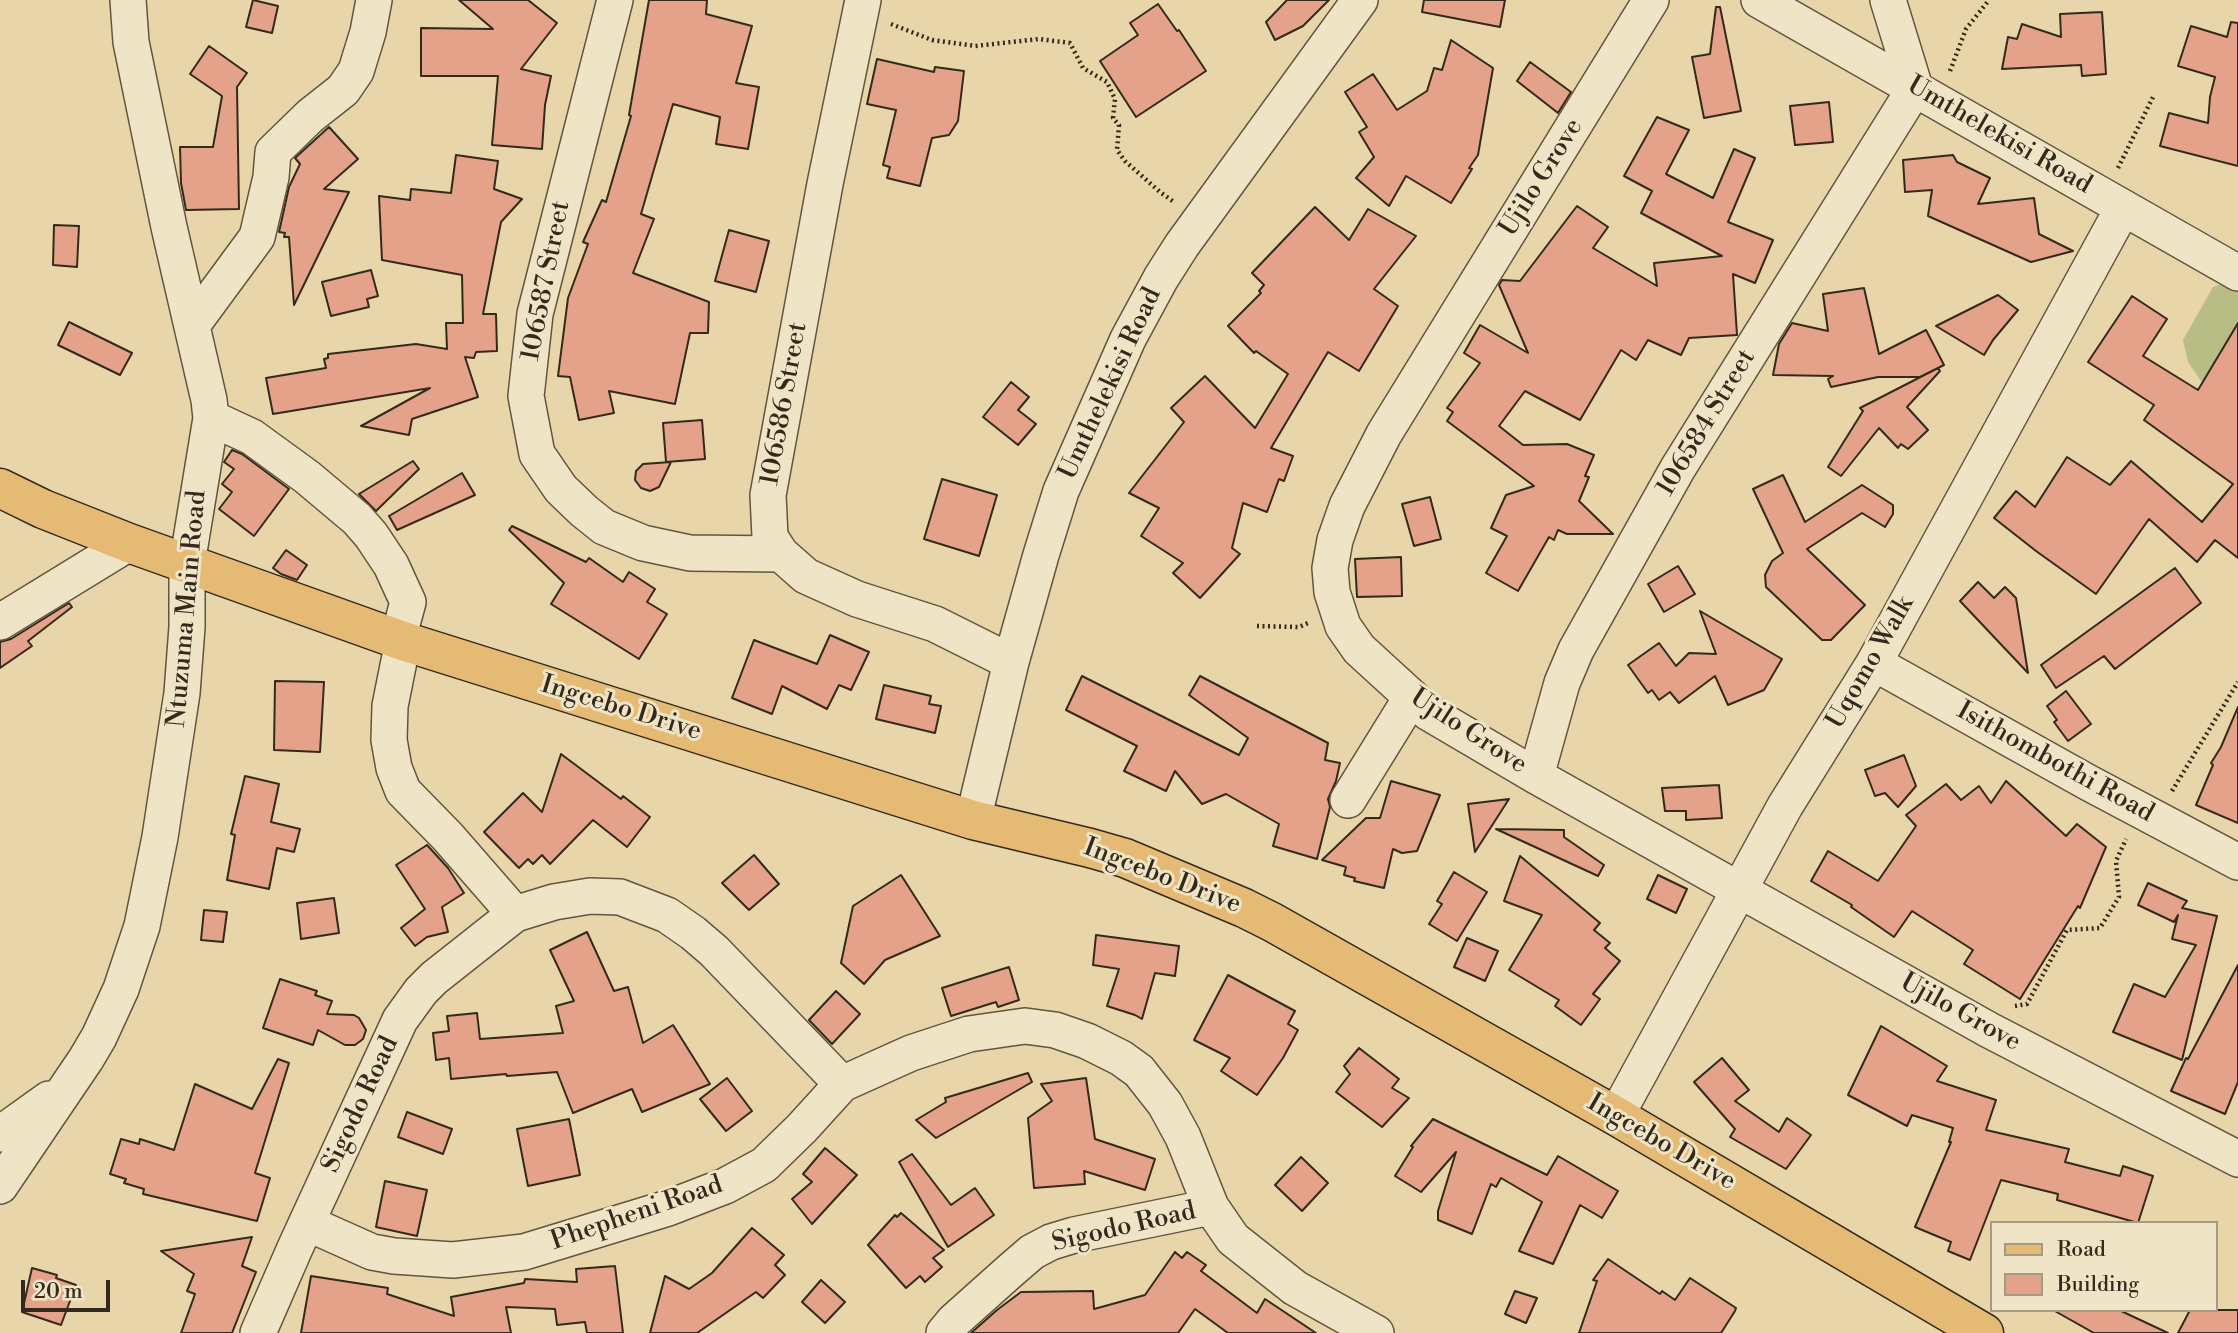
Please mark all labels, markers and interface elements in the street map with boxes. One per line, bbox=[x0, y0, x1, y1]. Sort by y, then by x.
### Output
street label: Umthelekisi Road bbox=[1901, 70, 2097, 202]
street label: Ujilo Grove bbox=[1493, 113, 1591, 243]
street label: 106587 Street bbox=[516, 198, 578, 364]
street label: Umthelekisi Road bbox=[1053, 283, 1169, 485]
street label: 106586 Street bbox=[755, 320, 815, 488]
street label: 106584 Street bbox=[1651, 344, 1763, 502]
street label: Ntuzuma Main Road bbox=[162, 489, 214, 729]
street label: Uqomo Walk bbox=[1821, 591, 1921, 735]
street label: Ingcebo Drive bbox=[537, 670, 705, 748]
street label: Ujilo Grove bbox=[1404, 683, 1532, 781]
street label: Isithombothi Road bbox=[1951, 696, 2159, 830]
street label: Ingcebo Drive bbox=[1079, 833, 1245, 921]
street label: Ujilo Grove bbox=[1894, 967, 2026, 1059]
street label: Sigodo Road bbox=[316, 1032, 406, 1178]
street label: Ingcebo Drive bbox=[1581, 1088, 1741, 1198]
street label: Phepheni Road bbox=[547, 1170, 727, 1258]
street label: Sigodo Road bbox=[1049, 1196, 1199, 1260]
legend bbox=[1990, 1221, 2217, 1312]
text: Road bbox=[2057, 1237, 2106, 1263]
scale bar bbox=[24, 1266, 114, 1310]
text: Building bbox=[2057, 1272, 2139, 1298]
text: 20 m bbox=[34, 1279, 83, 1305]

